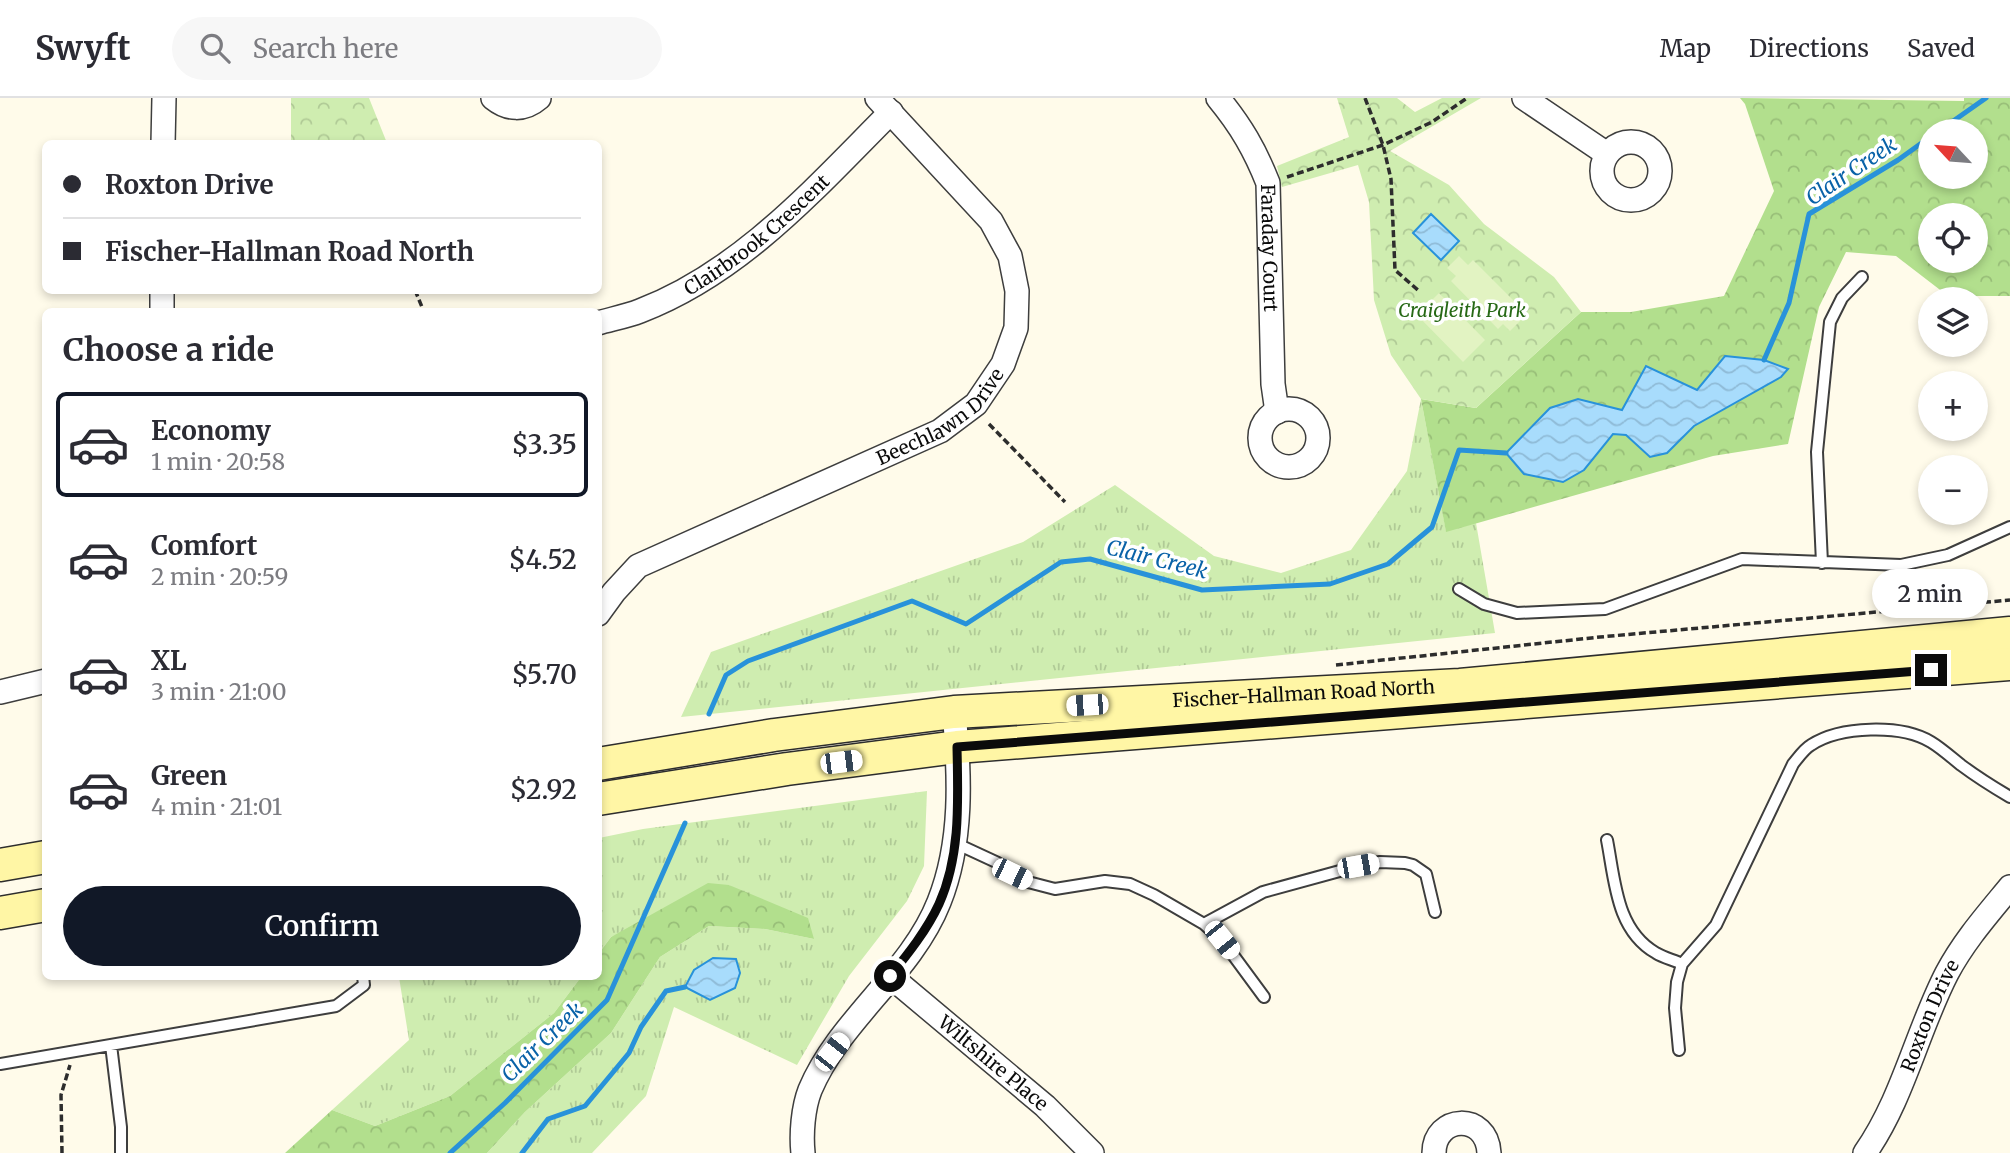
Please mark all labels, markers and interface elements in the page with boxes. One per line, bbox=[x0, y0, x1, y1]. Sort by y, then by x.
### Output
search box bbox=[172, 17, 662, 80]
text: Swyft bbox=[35, 28, 130, 69]
icon: search bbox=[196, 29, 234, 67]
text: Search here bbox=[252, 32, 398, 65]
text: Map bbox=[1660, 33, 1711, 64]
text: Directions bbox=[1749, 33, 1869, 64]
text: Saved bbox=[1907, 33, 1975, 64]
north arrow bbox=[1918, 119, 1988, 189]
map controls bbox=[1918, 119, 1988, 525]
water label: Clair Creek bbox=[1800, 131, 1902, 211]
text: Roxton Drive bbox=[105, 168, 274, 201]
street label: Clairbrook Crescent bbox=[680, 169, 835, 300]
street label: Faraday Court bbox=[1256, 184, 1283, 313]
button: locate bbox=[1918, 203, 1988, 273]
text: Fischer-Hallman Road North bbox=[105, 235, 474, 268]
button: layers bbox=[1918, 287, 1988, 357]
park label: Craigleith Park bbox=[1398, 298, 1527, 322]
text: Choose a ride bbox=[63, 330, 274, 370]
street label: Beechlawn Drive bbox=[872, 363, 1009, 470]
button: + bbox=[1918, 371, 1988, 441]
icon: car bbox=[67, 413, 130, 476]
text: Economy bbox=[151, 414, 271, 447]
text: $3.35 bbox=[512, 428, 577, 461]
text: 1 min · 20:58 bbox=[151, 447, 285, 476]
button: − bbox=[1918, 455, 1988, 525]
icon: car bbox=[67, 528, 130, 591]
text: Comfort bbox=[151, 529, 257, 562]
water label: Clair Creek bbox=[1103, 533, 1211, 585]
text: $4.52 bbox=[509, 543, 577, 576]
text: 2 min · 20:59 bbox=[151, 562, 288, 591]
callout: 2 min bbox=[1873, 568, 1989, 618]
text: 2 min bbox=[1898, 579, 1962, 608]
icon: car bbox=[67, 643, 130, 706]
text: XL bbox=[151, 644, 187, 677]
route end bbox=[1915, 654, 1947, 686]
text: $5.70 bbox=[511, 658, 577, 691]
street label: Fischer-Hallman Road North bbox=[1172, 674, 1436, 712]
text: 3 min · 21:00 bbox=[151, 677, 287, 706]
car bbox=[1066, 693, 1109, 717]
car bbox=[819, 749, 864, 775]
icon: car bbox=[67, 758, 130, 821]
text: Green bbox=[151, 759, 227, 792]
text: $2.92 bbox=[510, 773, 577, 806]
text: 4 min · 21:01 bbox=[151, 792, 282, 821]
car bbox=[1336, 852, 1381, 880]
car bbox=[989, 855, 1036, 893]
button: Confirm bbox=[63, 886, 581, 966]
car bbox=[1201, 917, 1244, 963]
street label: Roxton Drive bbox=[1895, 955, 1964, 1075]
route start bbox=[874, 960, 906, 992]
water label: Clair Creek bbox=[495, 996, 589, 1088]
street label: Wiltshire Place bbox=[933, 1009, 1053, 1116]
car bbox=[811, 1029, 854, 1075]

